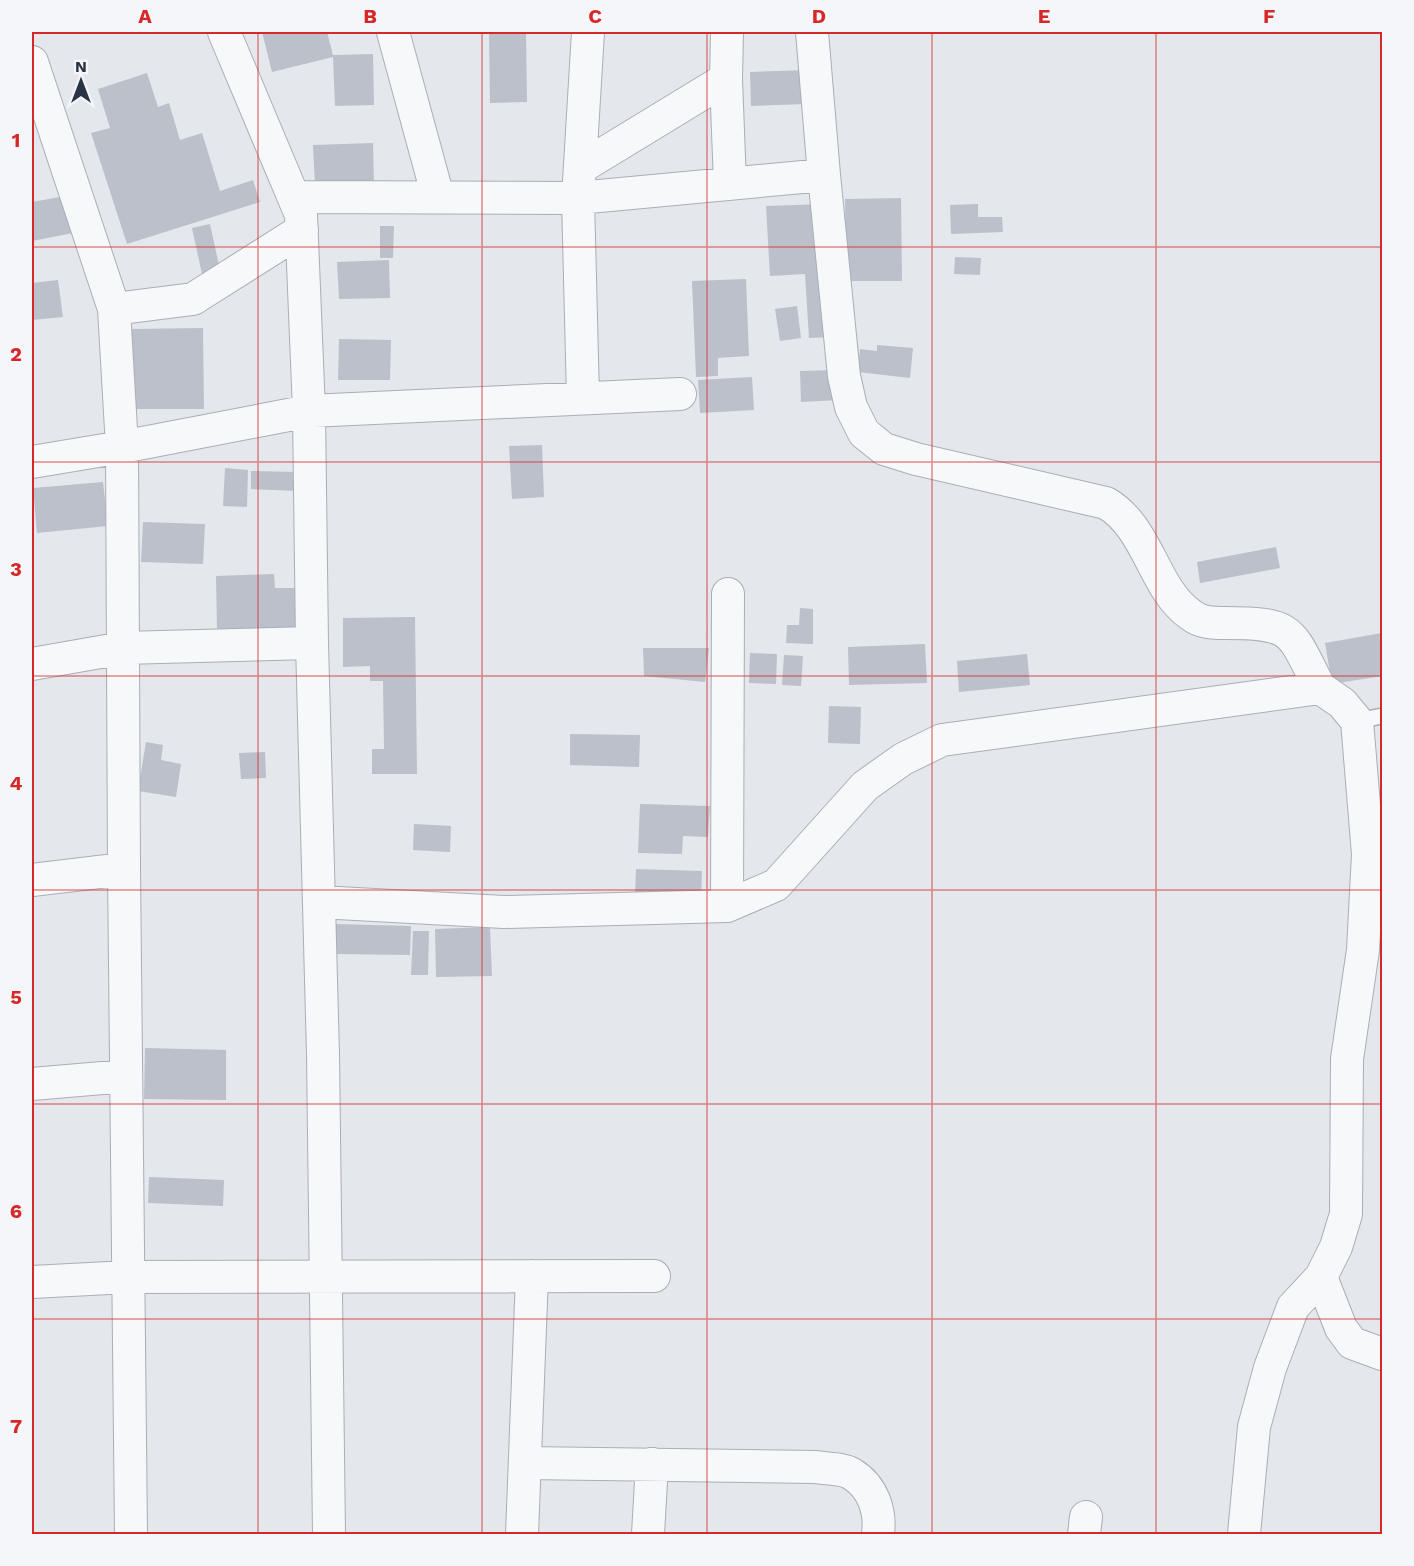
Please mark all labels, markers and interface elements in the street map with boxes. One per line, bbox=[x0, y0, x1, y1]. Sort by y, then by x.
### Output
text: A bbox=[138, 4, 152, 28]
text: B bbox=[363, 4, 377, 28]
text: C bbox=[588, 4, 602, 28]
text: D bbox=[812, 4, 826, 28]
text: E bbox=[1038, 4, 1050, 28]
text: F bbox=[1263, 4, 1275, 28]
north arrow bbox=[51, 51, 111, 111]
text: N bbox=[75, 57, 87, 76]
text: 1 bbox=[12, 128, 20, 152]
text: 2 bbox=[10, 342, 22, 366]
text: 3 bbox=[10, 557, 22, 581]
text: 4 bbox=[10, 771, 23, 795]
text: 5 bbox=[10, 985, 22, 1009]
text: 6 bbox=[10, 1199, 22, 1223]
text: 7 bbox=[10, 1414, 22, 1438]

